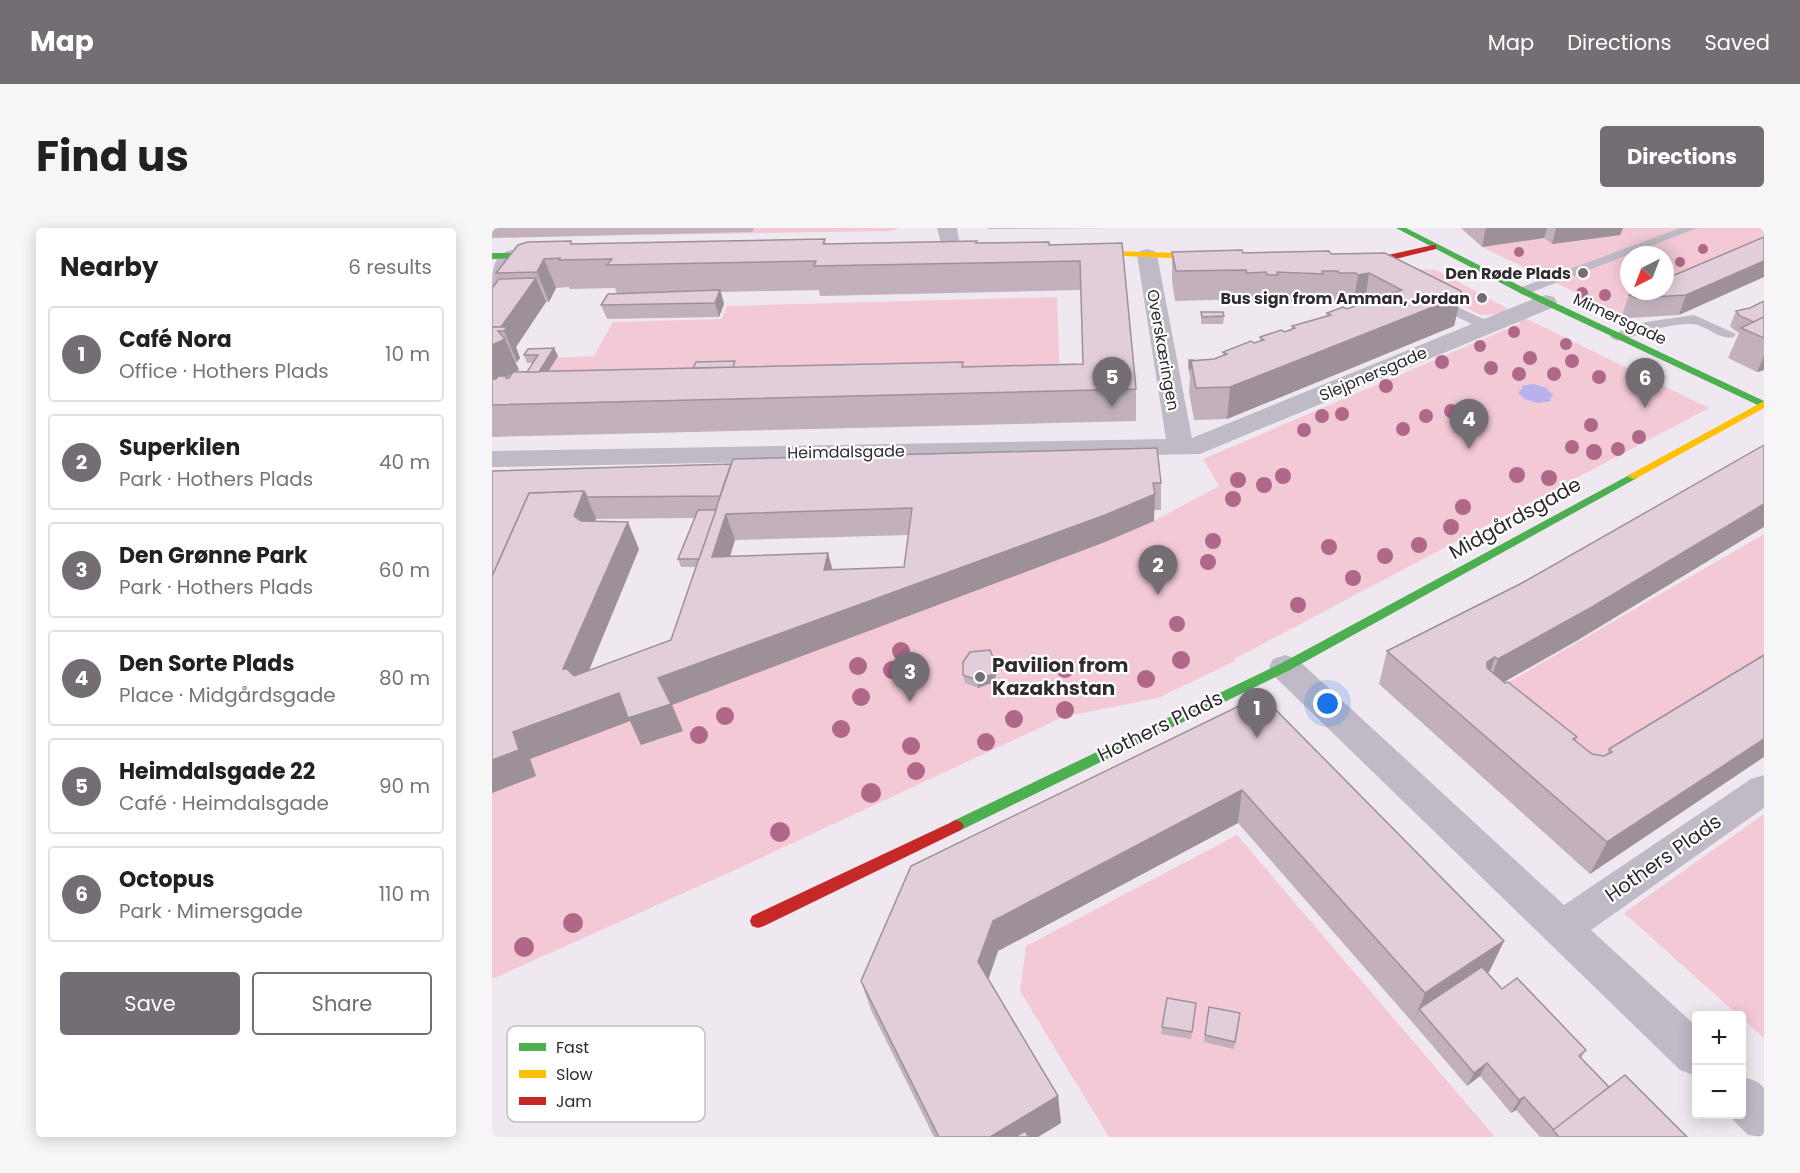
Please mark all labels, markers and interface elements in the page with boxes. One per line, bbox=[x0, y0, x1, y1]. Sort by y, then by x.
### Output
text: Map bbox=[30, 22, 94, 61]
text: Map bbox=[1488, 28, 1534, 57]
text: Directions bbox=[1567, 28, 1671, 57]
text: Saved bbox=[1704, 28, 1770, 57]
button: Directions bbox=[1600, 126, 1764, 187]
text: Find us bbox=[36, 127, 189, 186]
north arrow bbox=[1620, 246, 1674, 300]
text: Nearby bbox=[60, 249, 158, 285]
text: 6 results bbox=[348, 253, 432, 281]
place label: Den Røde Plads bbox=[1445, 262, 1571, 285]
marker: Den Røde Plads bbox=[1576, 266, 1590, 280]
place label: Bus sign from Amman, Jordan bbox=[1220, 287, 1470, 310]
street label: Mimersgade bbox=[1569, 287, 1671, 351]
street label: Overskæringen bbox=[1141, 288, 1185, 412]
marker: Bus sign from Amman, Jordan bbox=[1475, 291, 1489, 305]
text: Café Nora bbox=[119, 324, 232, 355]
text: 1 bbox=[78, 340, 85, 368]
text: 10 m bbox=[385, 340, 430, 368]
street label: Slejpnersgade bbox=[1316, 341, 1430, 407]
text: Office · Hothers Plads bbox=[119, 357, 329, 385]
pin: 5 bbox=[1092, 358, 1132, 407]
pin: 6 bbox=[1626, 358, 1664, 408]
pin: 4 bbox=[1450, 400, 1488, 449]
text: Superkilen bbox=[119, 432, 240, 463]
street label: Heimdalsgade bbox=[787, 439, 905, 465]
text: 2 bbox=[76, 448, 87, 476]
text: 40 m bbox=[379, 448, 430, 476]
text: Park · Hothers Plads bbox=[119, 465, 313, 493]
street label: Midgårdsgade bbox=[1444, 470, 1586, 566]
text: Den Grønne Park bbox=[119, 540, 308, 571]
pin: 2 bbox=[1138, 546, 1178, 595]
text: 3 bbox=[75, 556, 88, 584]
text: 60 m bbox=[379, 556, 430, 584]
text: Park · Hothers Plads bbox=[119, 573, 313, 601]
text: Den Sorte Plads bbox=[119, 648, 295, 679]
place label: Pavilion from Kazakhstan bbox=[992, 651, 1128, 702]
pin: 3 bbox=[890, 652, 930, 702]
text: 4 bbox=[75, 664, 88, 692]
text: 80 m bbox=[379, 664, 430, 692]
marker: Pavilion from Kazakhstan bbox=[973, 670, 987, 684]
text: Place · Midgårdsgade bbox=[119, 681, 336, 709]
street label: Hothers Plads bbox=[1093, 684, 1227, 768]
pin: 1 bbox=[1238, 688, 1276, 738]
your location bbox=[1313, 689, 1342, 718]
text: Heimdalsgade 22 bbox=[119, 756, 315, 787]
text: 5 bbox=[75, 772, 88, 800]
text: 90 m bbox=[379, 772, 430, 800]
text: Café · Heimdalsgade bbox=[119, 789, 329, 817]
street label: Hothers Plads bbox=[1599, 807, 1727, 909]
text: Octopus bbox=[119, 864, 215, 895]
text: 6 bbox=[75, 880, 88, 908]
text: 110 m bbox=[379, 880, 430, 908]
text: Park · Mimersgade bbox=[119, 897, 303, 925]
button: Save bbox=[60, 972, 240, 1035]
button: Share bbox=[252, 972, 432, 1035]
map controls bbox=[1692, 1011, 1746, 1119]
button: + bbox=[1692, 1011, 1746, 1065]
legend bbox=[507, 1026, 705, 1122]
text: Fast bbox=[556, 1036, 589, 1059]
text: Slow bbox=[556, 1063, 593, 1086]
button: − bbox=[1692, 1065, 1746, 1119]
text: Jam bbox=[556, 1090, 592, 1113]

